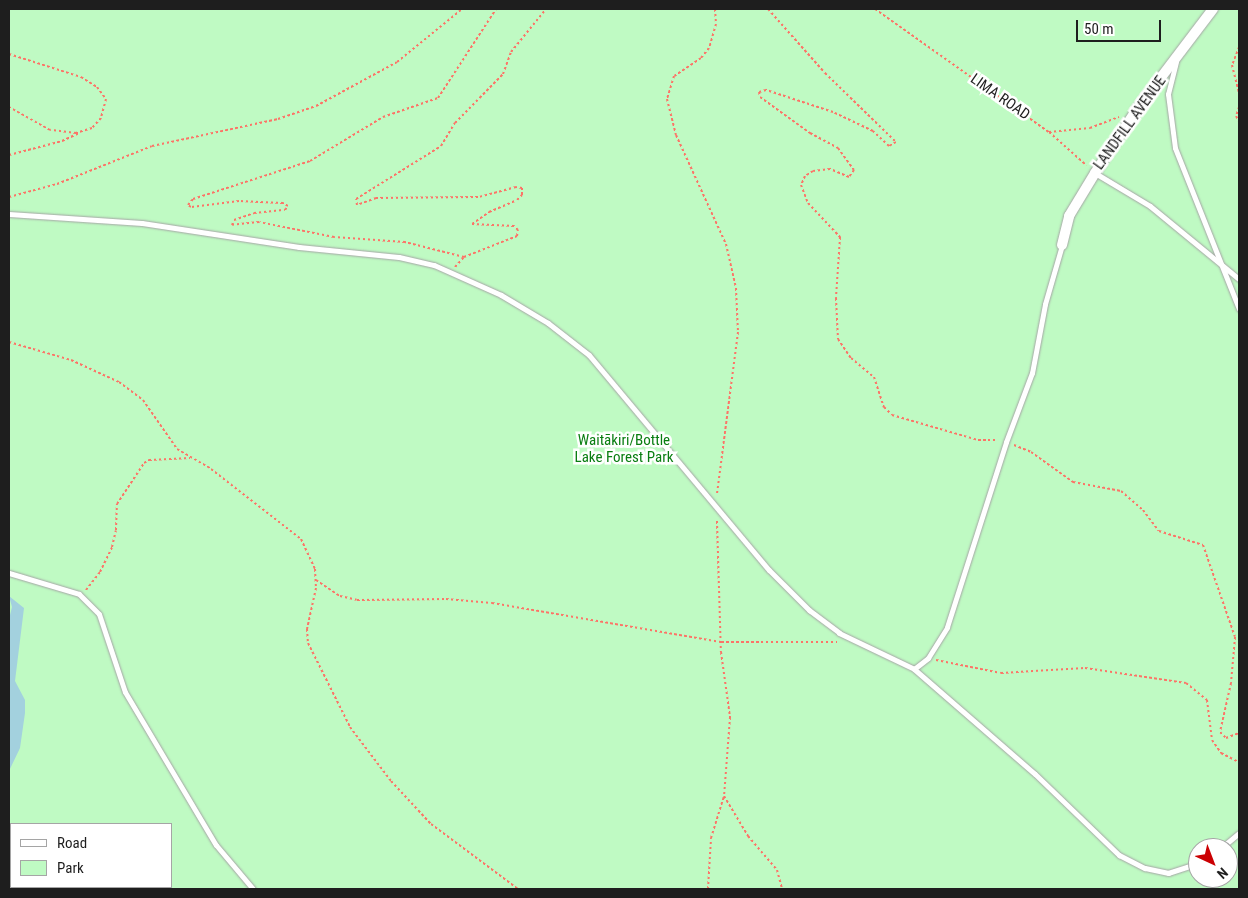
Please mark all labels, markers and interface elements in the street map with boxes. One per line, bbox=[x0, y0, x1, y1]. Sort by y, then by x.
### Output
scale bar bbox=[1078, 10, 1163, 42]
text: 50 m bbox=[1084, 20, 1114, 38]
street label: LIMA ROAD bbox=[967, 70, 1033, 124]
street label: LANDFILL AVENUE bbox=[1090, 73, 1170, 173]
park label: Waitākiri/Bottle Lake Forest Park bbox=[575, 431, 673, 466]
legend bbox=[10, 823, 172, 888]
text: Road bbox=[57, 834, 87, 852]
north arrow bbox=[1188, 838, 1238, 888]
text: Park bbox=[57, 859, 84, 877]
text: N bbox=[1214, 864, 1231, 882]

